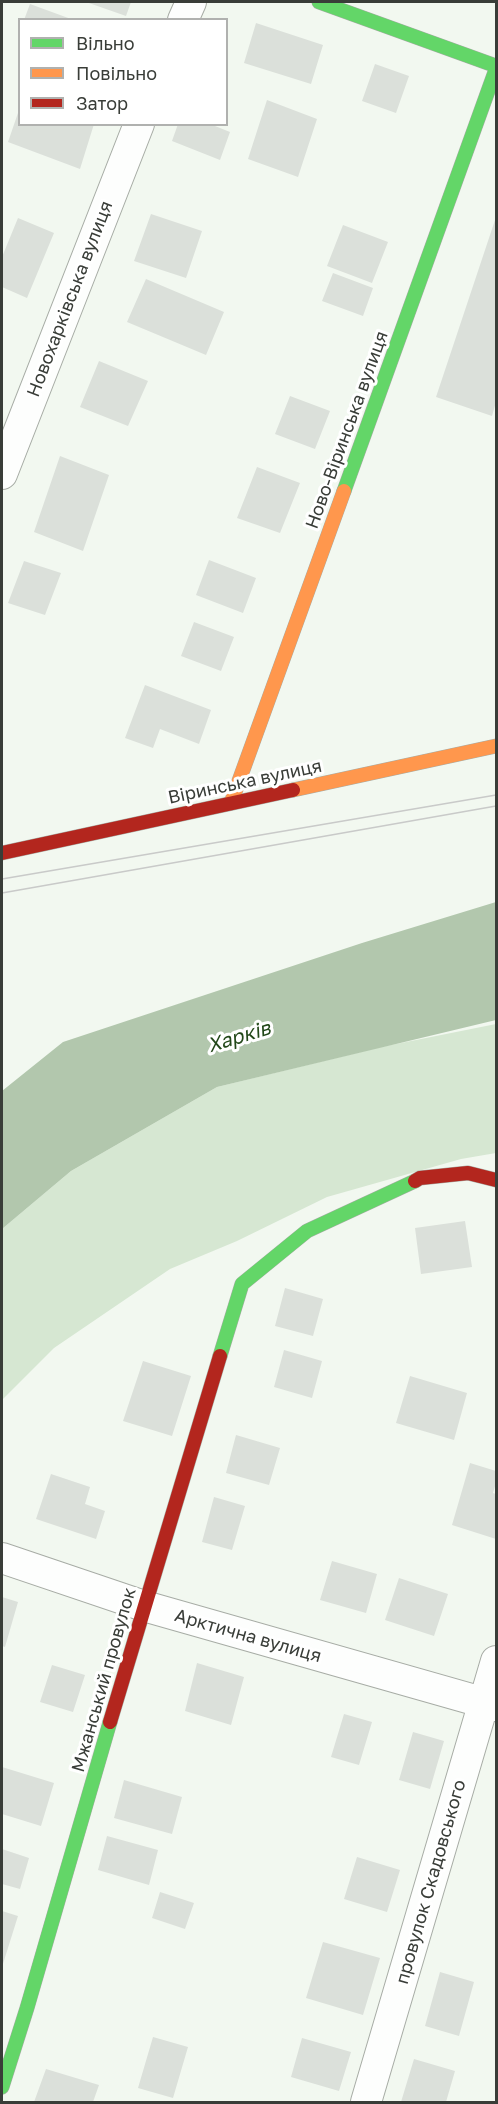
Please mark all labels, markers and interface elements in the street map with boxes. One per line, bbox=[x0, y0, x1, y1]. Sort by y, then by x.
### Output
legend bbox=[18, 18, 228, 126]
text: Вільно bbox=[76, 32, 135, 54]
text: Повільно bbox=[76, 62, 157, 84]
text: Затор bbox=[76, 92, 128, 114]
street label: Новохарківська вулиця bbox=[23, 198, 117, 400]
street label: Ново-Віринська вулиця bbox=[301, 328, 393, 532]
street label: Віринська вулиця bbox=[166, 755, 324, 809]
water label: Харків bbox=[205, 1016, 273, 1058]
street label: Мжанський провулок bbox=[67, 1585, 141, 1775]
street label: Арктична вулиця bbox=[172, 1605, 324, 1667]
street label: провулок Скадовського bbox=[391, 1777, 471, 1987]

